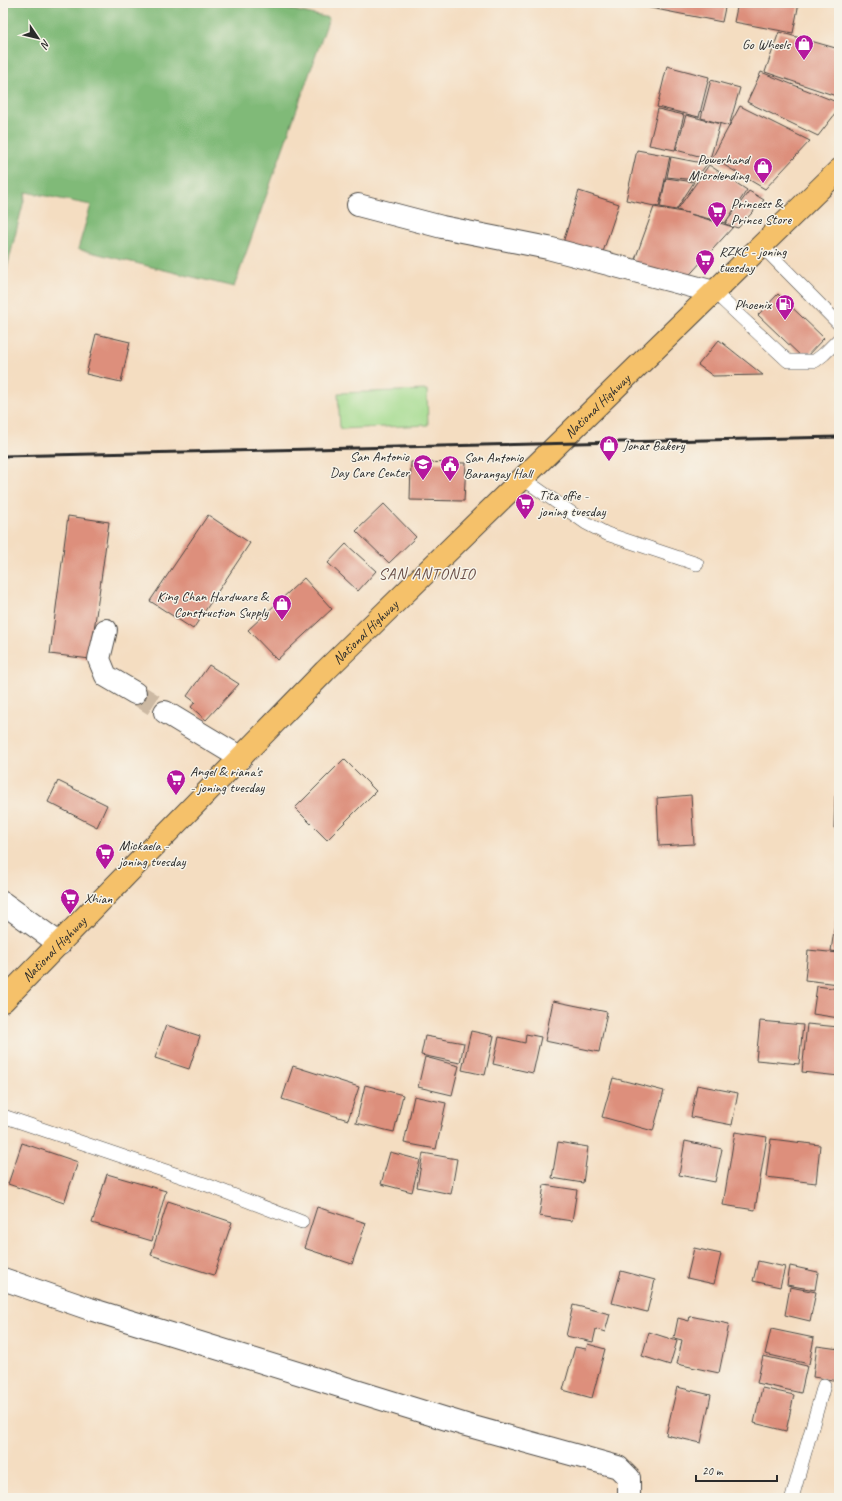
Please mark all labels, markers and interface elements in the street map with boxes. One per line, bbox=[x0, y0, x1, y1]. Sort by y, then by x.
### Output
north arrow bbox=[18, 18, 58, 58]
shop icon: Go Wheels bbox=[793, 33, 815, 61]
place label: Go Wheels bbox=[742, 36, 791, 53]
text: N bbox=[37, 37, 54, 52]
place label: Powerhand Microlending bbox=[689, 151, 751, 184]
shop icon: Powerhand Microlending bbox=[752, 156, 774, 184]
place label: Princess & Prince Store bbox=[731, 195, 792, 228]
supermarket icon: Princess & Prince Store bbox=[706, 200, 728, 228]
place label: RZKC - joning tuesday bbox=[719, 243, 788, 276]
supermarket icon: RZKC - joning tuesday bbox=[694, 248, 716, 276]
fuel station icon: Phoenix bbox=[774, 293, 796, 321]
place label: Phoenix bbox=[735, 296, 772, 313]
street label: National Highway bbox=[561, 370, 635, 442]
shop icon: Jonas Bakery bbox=[598, 434, 620, 462]
place label: Jonas Bakery bbox=[622, 437, 686, 454]
place label: San Antonio Day Care Center bbox=[330, 448, 410, 481]
place label: San Antonio Barangay Hall bbox=[464, 449, 535, 482]
school or university icon: San Antonio Day Care Center bbox=[412, 453, 434, 481]
public building icon: San Antonio Barangay Hall bbox=[439, 454, 461, 482]
place label: Tita offie - joning tuesday bbox=[537, 487, 607, 520]
supermarket icon: Tita offie - joning tuesday bbox=[514, 492, 536, 520]
district label: SAN ANTONIO bbox=[378, 564, 477, 584]
place label: King Chan Hardware & Construction Supply bbox=[157, 588, 270, 621]
shop icon: King Chan Hardware & Construction Supply bbox=[271, 593, 293, 621]
street label: National Highway bbox=[329, 596, 402, 668]
place label: Angel & riana's - joning tuesday bbox=[190, 763, 266, 796]
supermarket icon: Angel & riana's - joning tuesday bbox=[165, 768, 187, 796]
place label: Mickaela - joning tuesday bbox=[117, 837, 187, 870]
supermarket icon: Mickaela - joning tuesday bbox=[94, 842, 116, 870]
supermarket icon: Xhian bbox=[59, 887, 81, 915]
place label: Xhian bbox=[84, 890, 113, 907]
street label: National Highway bbox=[19, 912, 91, 985]
scale bar bbox=[696, 1457, 777, 1483]
text: 20 m bbox=[702, 1463, 724, 1479]

